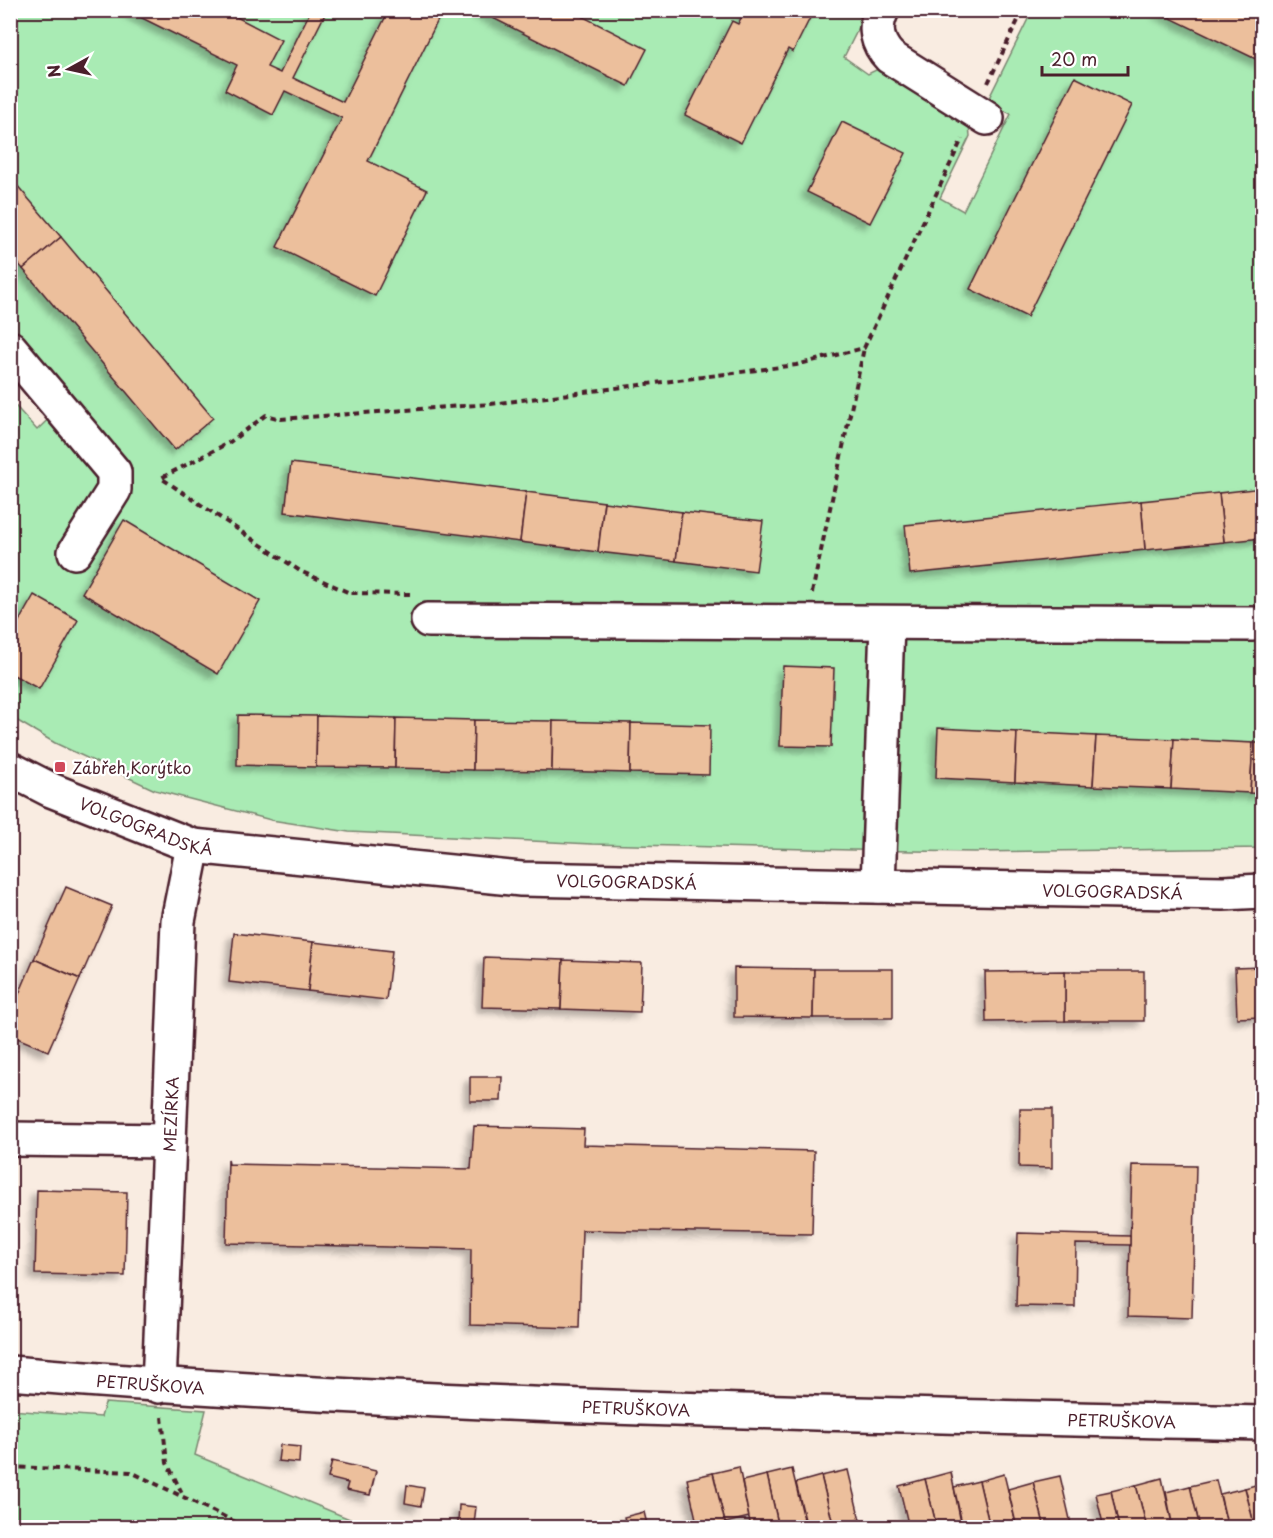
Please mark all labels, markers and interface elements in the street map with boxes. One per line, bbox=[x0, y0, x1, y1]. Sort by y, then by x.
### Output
north arrow bbox=[39, 39, 99, 99]
scale bar bbox=[1042, 39, 1128, 77]
text: 20 m bbox=[1051, 45, 1097, 72]
text: N bbox=[40, 63, 66, 79]
place label: Zábřeh,Korýtko bbox=[72, 755, 191, 779]
marker: Zábřeh,Korýtko bbox=[53, 760, 67, 774]
street label: VOLGOGRADSKÁ bbox=[76, 790, 214, 860]
street label: VOLGOGRADSKÁ bbox=[556, 868, 697, 895]
street label: VOLGOGRADSKÁ bbox=[1042, 877, 1183, 904]
street label: MEZÍRKA bbox=[157, 1076, 184, 1152]
street label: PETRUŠKOVA bbox=[95, 1368, 206, 1399]
street label: PETRUŠKOVA bbox=[581, 1394, 691, 1422]
street label: PETRUŠKOVA bbox=[1067, 1407, 1177, 1433]

